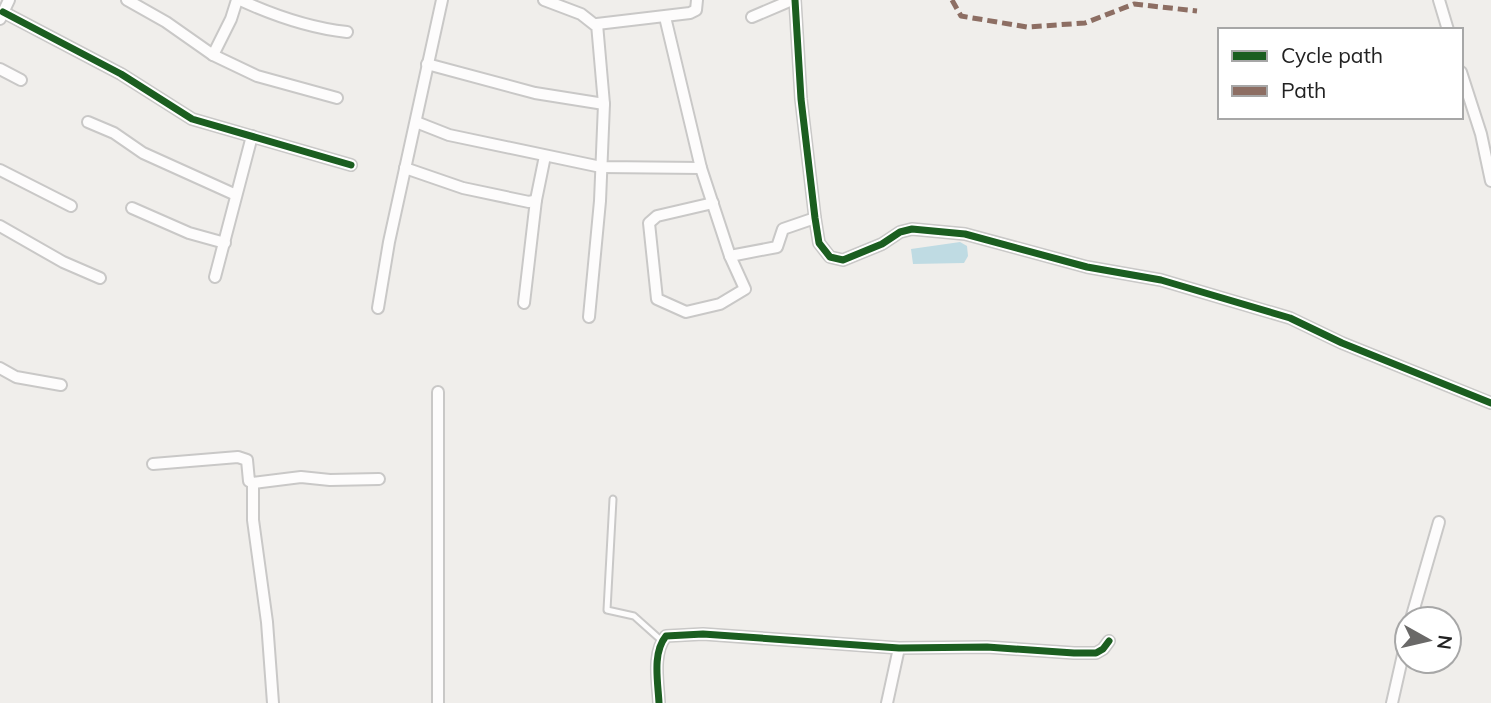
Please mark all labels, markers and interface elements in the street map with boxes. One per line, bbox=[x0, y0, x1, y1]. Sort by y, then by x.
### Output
legend bbox=[1218, 28, 1463, 119]
text: Cycle path bbox=[1281, 42, 1383, 68]
text: Path bbox=[1281, 77, 1326, 103]
north arrow bbox=[1393, 605, 1463, 675]
text: N bbox=[1432, 634, 1458, 651]

